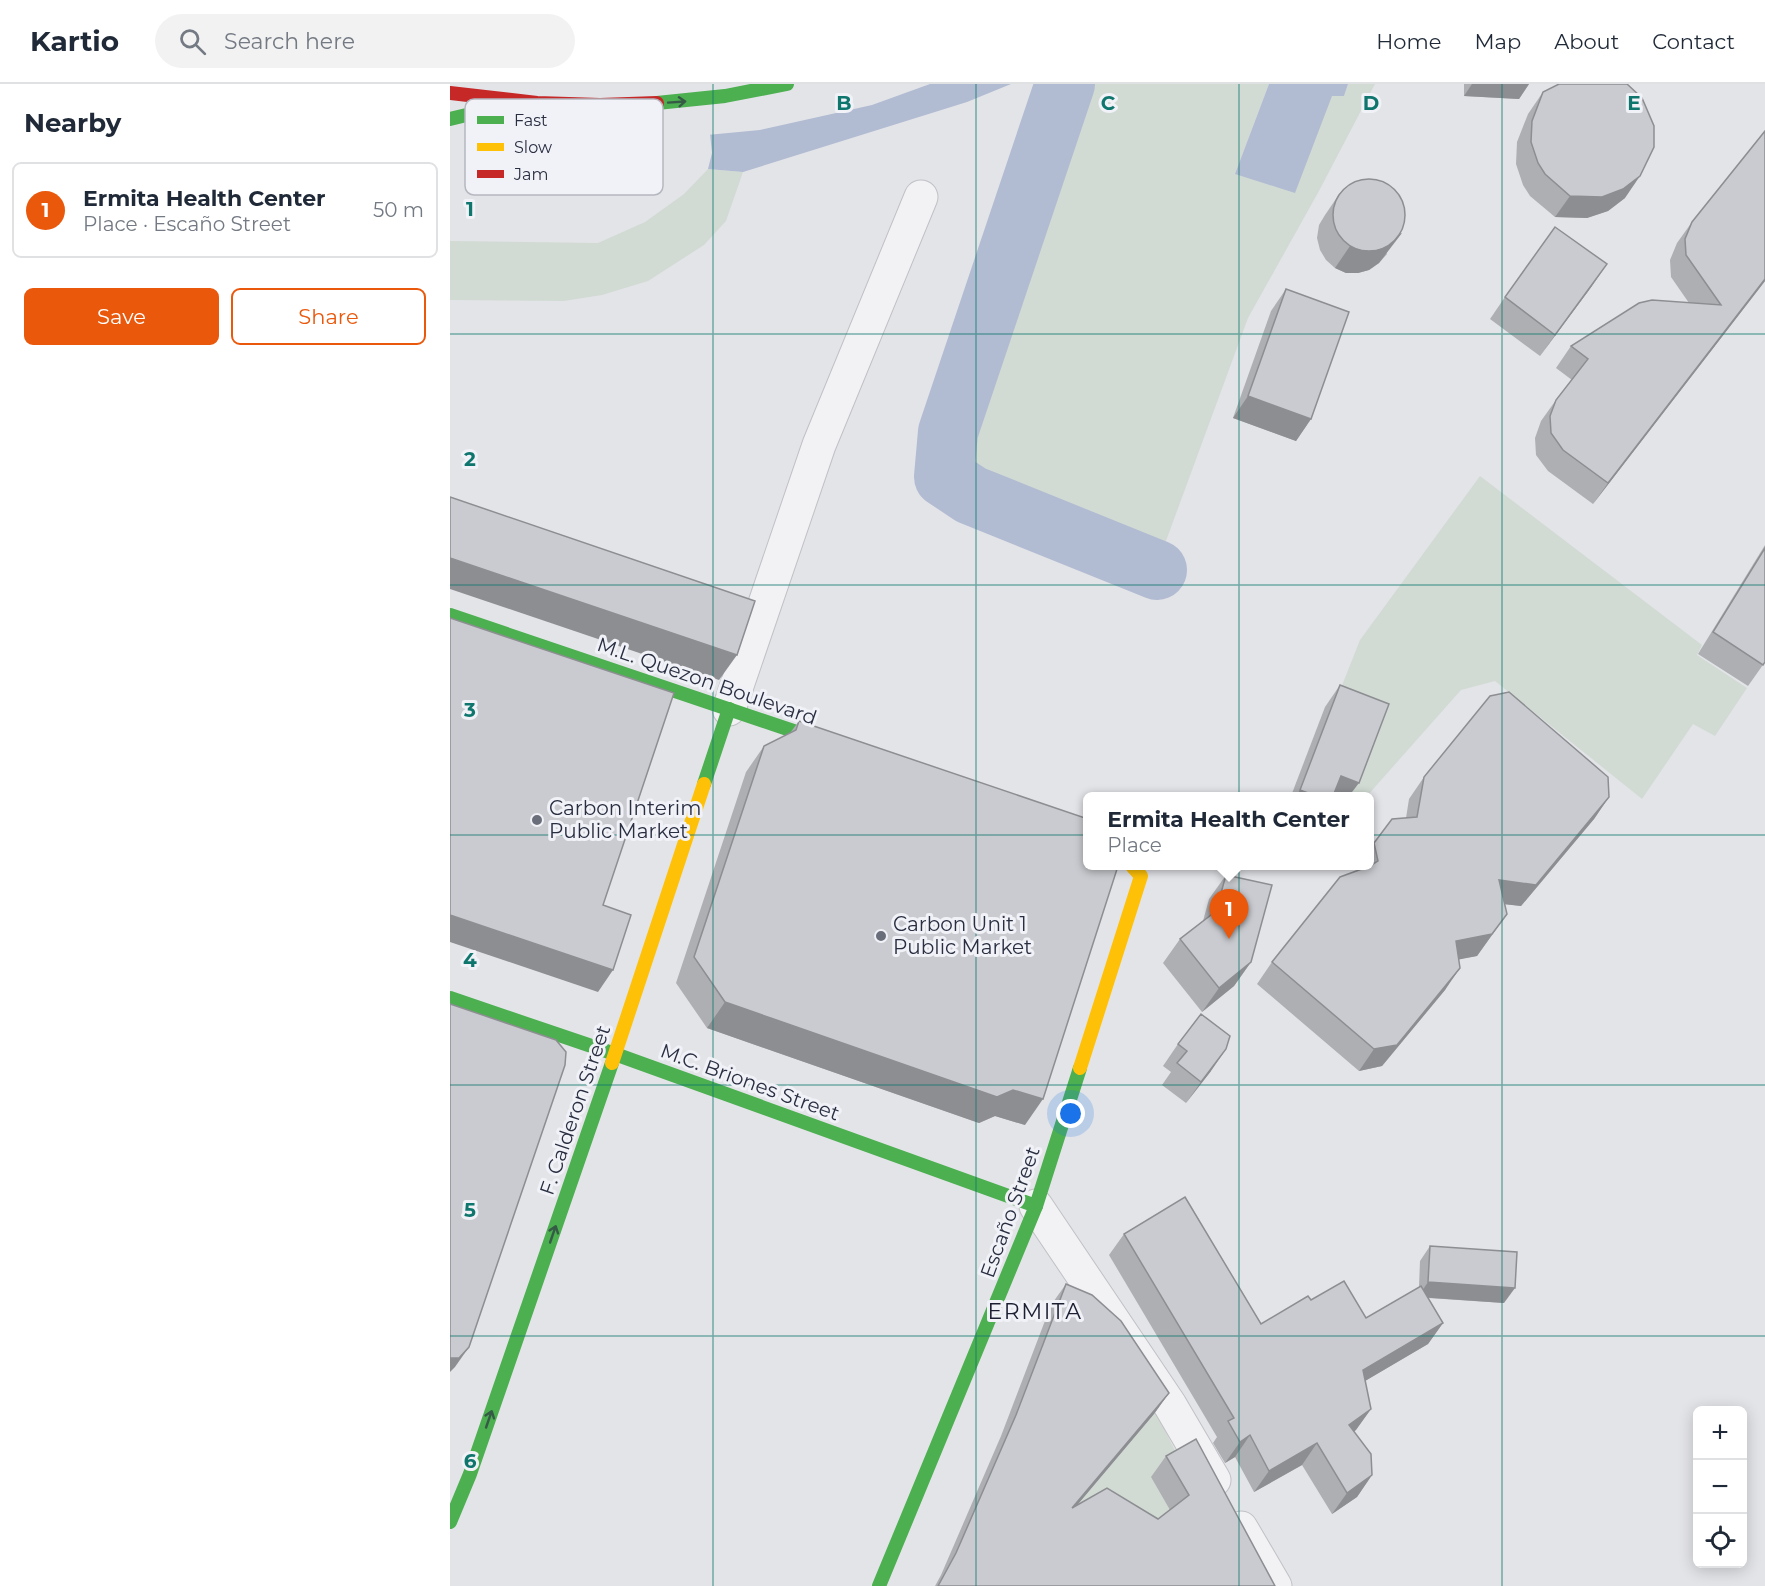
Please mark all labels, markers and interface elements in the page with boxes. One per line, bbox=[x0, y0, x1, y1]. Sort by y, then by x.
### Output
search box bbox=[155, 14, 575, 68]
text: Kartio bbox=[30, 24, 119, 58]
icon: search bbox=[176, 25, 209, 58]
text: Search here bbox=[224, 28, 355, 55]
text: Home bbox=[1376, 29, 1441, 54]
text: Map bbox=[1474, 29, 1521, 54]
text: About bbox=[1554, 29, 1619, 54]
text: Contact bbox=[1652, 29, 1735, 54]
text: B bbox=[836, 91, 852, 115]
text: C bbox=[1101, 91, 1116, 115]
text: D bbox=[1363, 91, 1379, 115]
text: E bbox=[1627, 91, 1641, 115]
one-way arrow bbox=[667, 96, 686, 107]
legend bbox=[465, 99, 663, 195]
text: Nearby bbox=[24, 107, 121, 139]
text: Fast bbox=[514, 111, 548, 130]
text: Slow bbox=[514, 138, 552, 157]
text: Jam bbox=[513, 165, 548, 184]
text: Ermita Health Center bbox=[83, 185, 326, 212]
text: 1 bbox=[466, 197, 474, 221]
text: 1 bbox=[42, 198, 49, 222]
text: 50 m bbox=[373, 198, 424, 222]
text: Place · Escaño Street bbox=[83, 212, 291, 236]
button: Save bbox=[24, 288, 219, 345]
button: Share bbox=[231, 288, 426, 345]
text: 2 bbox=[464, 447, 476, 471]
street label: M.L. Quezon Boulevard bbox=[594, 632, 820, 730]
text: 3 bbox=[463, 698, 476, 722]
popup bbox=[1083, 792, 1374, 870]
place label: Carbon Interim Public Market bbox=[549, 796, 701, 843]
text: Ermita Health Center bbox=[1107, 806, 1350, 833]
marker: Carbon Interim Public Market bbox=[530, 813, 544, 827]
text: Place bbox=[1107, 833, 1162, 857]
pin: 1 bbox=[1210, 890, 1248, 939]
place label: Carbon Unit 1 Public Market bbox=[893, 912, 1032, 959]
marker: Carbon Unit 1 Public Market bbox=[874, 929, 888, 943]
text: 4 bbox=[463, 948, 477, 972]
street label: F. Calderon Street bbox=[535, 1022, 615, 1198]
street label: M.C. Briones Street bbox=[657, 1038, 843, 1126]
your location bbox=[1056, 1099, 1085, 1128]
street label: Escaño Street bbox=[975, 1143, 1045, 1281]
text: 5 bbox=[464, 1198, 476, 1222]
one-way arrow bbox=[548, 1226, 559, 1244]
district label: ERMITA bbox=[988, 1298, 1082, 1325]
map controls bbox=[1693, 1406, 1747, 1568]
button: + bbox=[1693, 1406, 1747, 1460]
one-way arrow bbox=[484, 1410, 495, 1429]
text: 6 bbox=[464, 1449, 477, 1473]
button: − bbox=[1693, 1460, 1747, 1514]
button: locate bbox=[1693, 1514, 1747, 1568]

